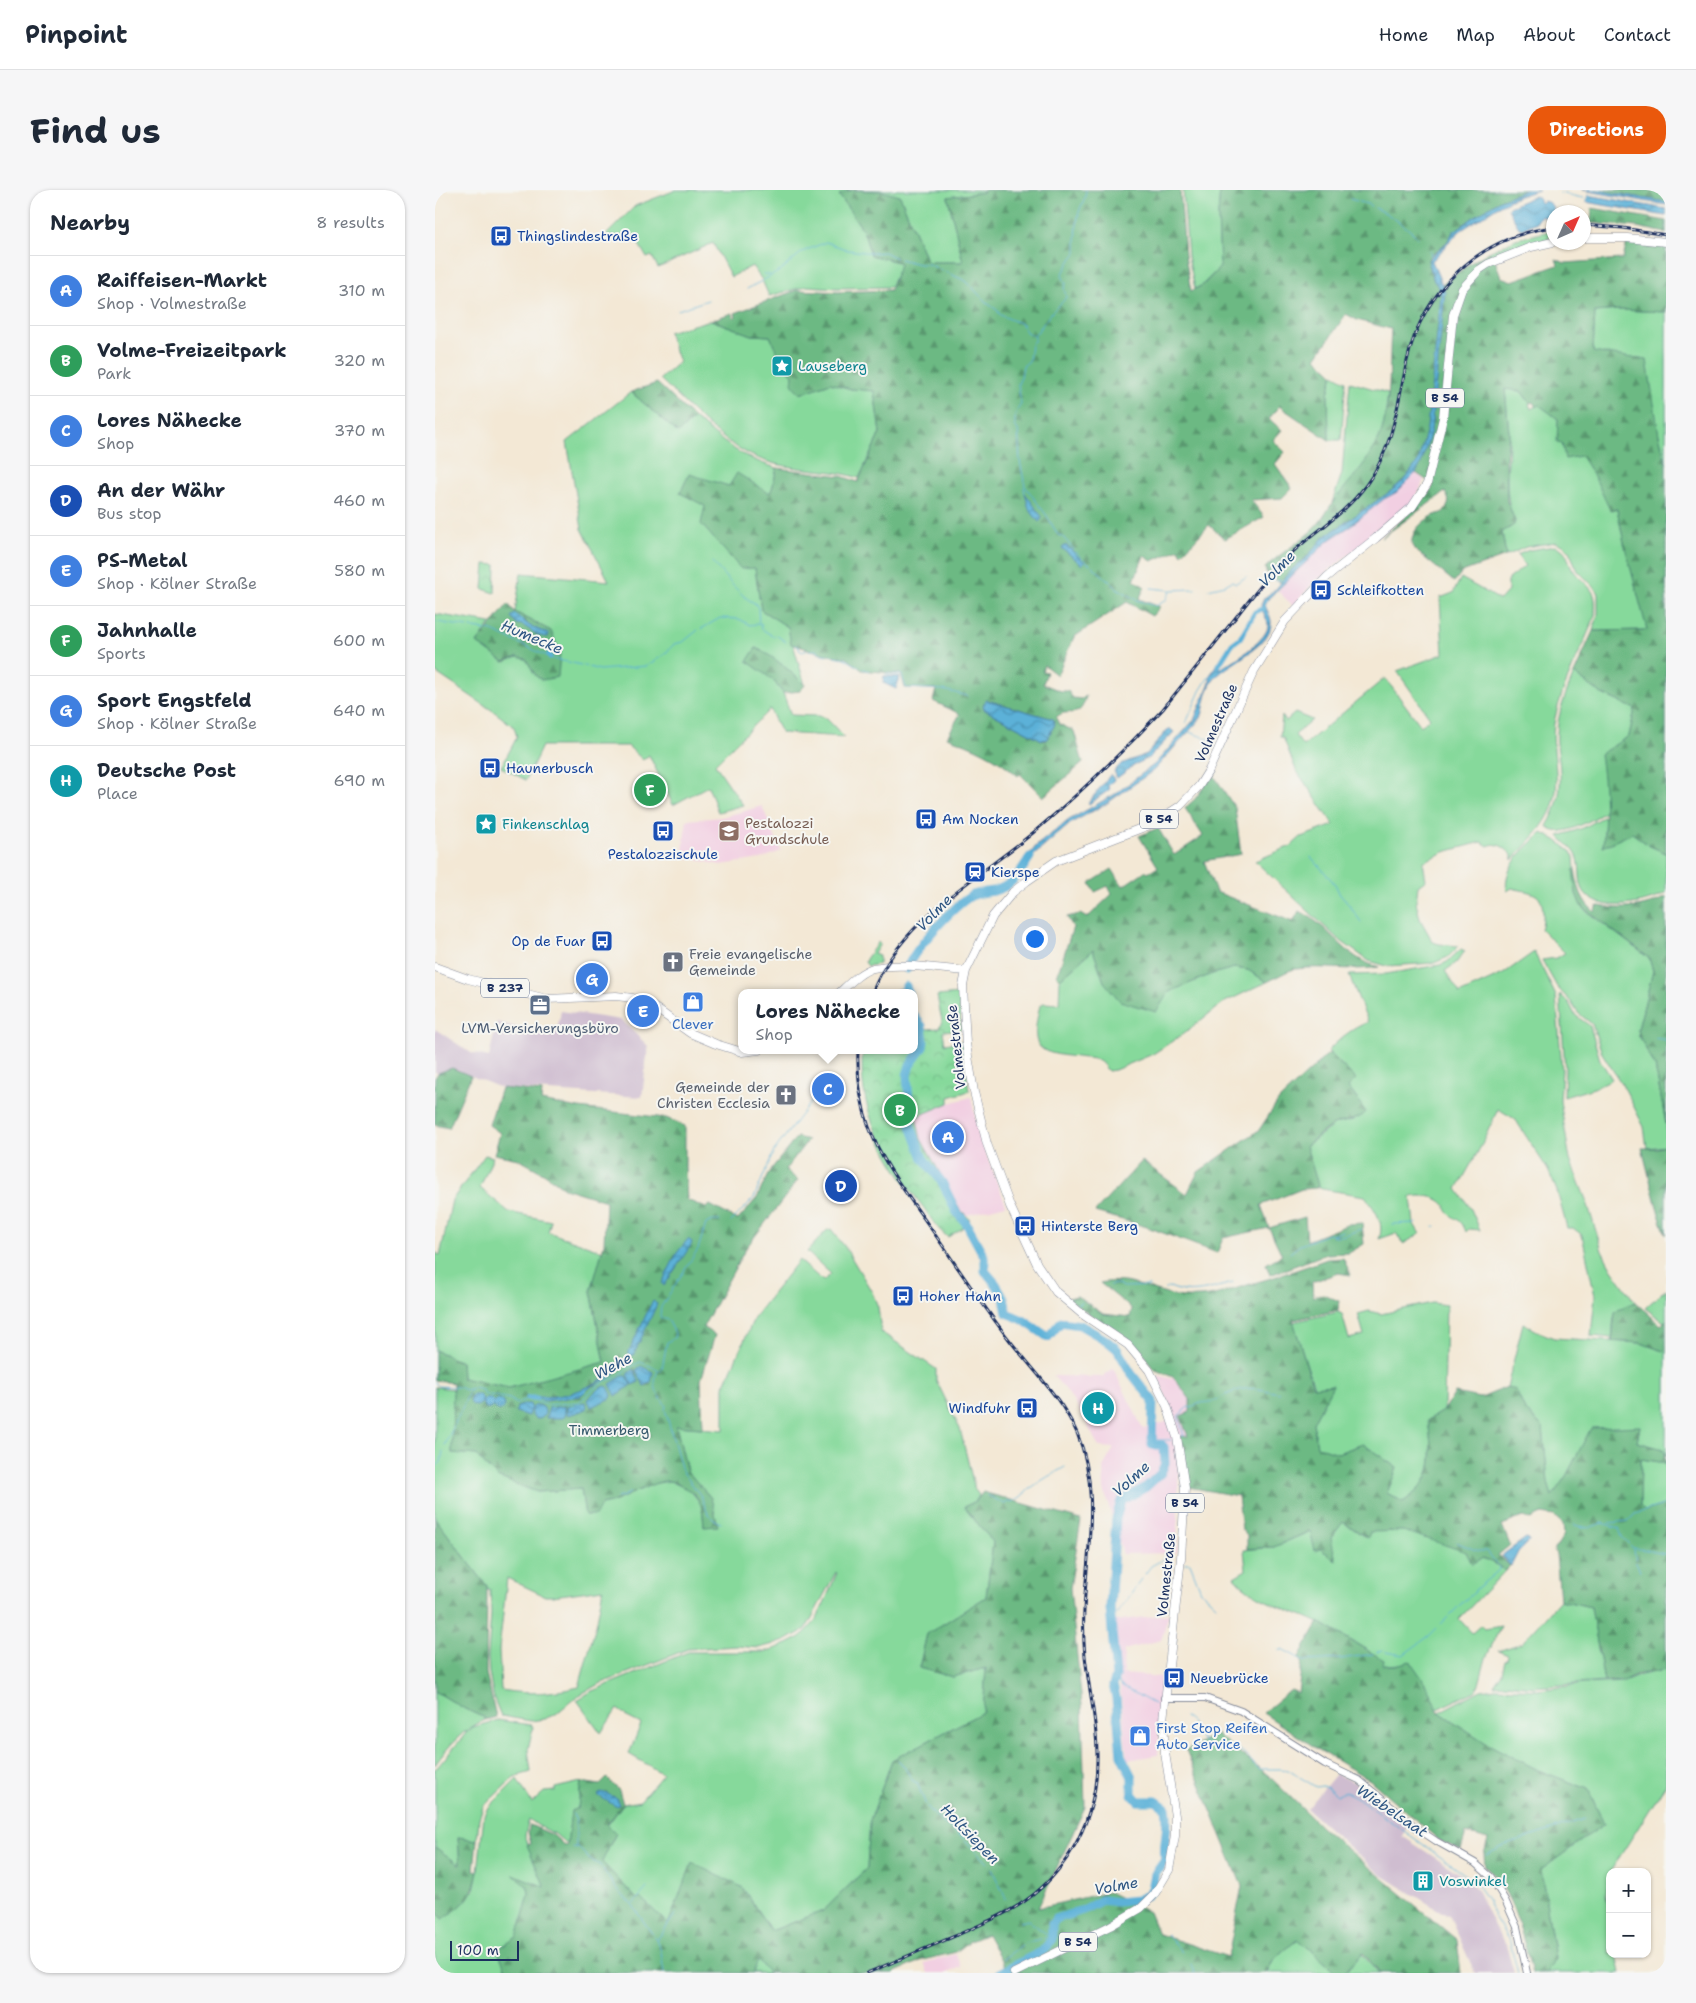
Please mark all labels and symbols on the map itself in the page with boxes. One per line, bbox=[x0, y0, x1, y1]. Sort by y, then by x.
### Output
north arrow bbox=[1546, 205, 1591, 250]
bus stop icon: Thingslindestraße bbox=[489, 224, 513, 248]
place label: Thingslindestraße bbox=[517, 227, 638, 245]
place icon: Lauseberg bbox=[770, 354, 794, 378]
place label: Lauseberg bbox=[798, 357, 867, 375]
road number: B 54 bbox=[1426, 388, 1464, 408]
water label: Volme bbox=[1254, 546, 1300, 592]
bus stop icon: Schleifkotten bbox=[1309, 578, 1333, 602]
place label: Schleifkotten bbox=[1337, 581, 1425, 599]
water label: Humecke bbox=[498, 615, 566, 659]
street label: Volmestraße bbox=[1191, 680, 1242, 765]
bus stop icon: Haunerbusch bbox=[478, 756, 502, 780]
place label: Haunerbusch bbox=[506, 759, 593, 777]
pin: F bbox=[634, 771, 666, 809]
bus stop icon: Am Nocken bbox=[914, 807, 938, 831]
place label: Am Nocken bbox=[942, 810, 1019, 828]
road number: B 54 bbox=[1140, 810, 1178, 828]
place icon: Finkenschlag bbox=[474, 812, 498, 836]
place label: Pestalozzi Grundschule bbox=[745, 814, 829, 848]
place label: Finkenschlag bbox=[502, 815, 589, 833]
bus stop icon: Pestalozzischule bbox=[651, 819, 675, 843]
school or university icon: Pestalozzi Grundschule bbox=[717, 819, 741, 843]
place label: Pestalozzischule bbox=[608, 845, 718, 863]
station icon: Kierspe bbox=[963, 860, 987, 884]
place label: Kierspe bbox=[991, 863, 1040, 881]
water label: Volme bbox=[911, 890, 957, 936]
your location bbox=[1022, 926, 1048, 952]
bus stop icon: Op de Fuar bbox=[590, 929, 614, 953]
place label: Op de Fuar bbox=[511, 932, 586, 950]
place label: Freie evangelische Gemeinde bbox=[689, 945, 812, 979]
church icon: Freie evangelische Gemeinde bbox=[661, 950, 685, 974]
pin: G bbox=[576, 960, 608, 998]
road number: B 237 bbox=[481, 978, 529, 998]
shop icon: Clever bbox=[681, 990, 705, 1014]
pin: E bbox=[627, 992, 659, 1030]
office icon: LVM-Versicherungsbüro bbox=[528, 993, 552, 1017]
street label: Volmestraße bbox=[943, 1004, 969, 1090]
place label: Clever bbox=[672, 1015, 714, 1033]
place label: LVM-Versicherungsbüro bbox=[461, 1019, 619, 1037]
pin: C bbox=[812, 1070, 844, 1108]
place label: Gemeinde der Christen Ecclesia bbox=[657, 1078, 770, 1112]
church icon: Gemeinde der Christen Ecclesia bbox=[774, 1083, 798, 1107]
pin: B bbox=[884, 1091, 916, 1129]
pin: A bbox=[932, 1118, 964, 1156]
pin: D bbox=[825, 1167, 857, 1205]
bus stop icon: Hinterste Berg bbox=[1013, 1214, 1037, 1238]
place label: Hinterste Berg bbox=[1041, 1217, 1138, 1235]
bus stop icon: Hoher Hahn bbox=[891, 1284, 915, 1308]
place label: Hoher Hahn bbox=[919, 1287, 1001, 1305]
water label: Wehe bbox=[591, 1348, 635, 1384]
pin: H bbox=[1082, 1389, 1114, 1427]
bus stop icon: Windfuhr bbox=[1015, 1396, 1039, 1420]
place label: Windfuhr bbox=[949, 1399, 1011, 1417]
park label: Timmerberg bbox=[569, 1421, 649, 1439]
water label: Volme bbox=[1108, 1457, 1154, 1501]
road number: B 54 bbox=[1166, 1494, 1204, 1512]
street label: Volmestraße bbox=[1153, 1532, 1179, 1618]
bus stop icon: Neuebrücke bbox=[1162, 1666, 1186, 1690]
place label: Neuebrücke bbox=[1190, 1669, 1269, 1687]
place label: First Stop Reifen Auto Service bbox=[1156, 1719, 1268, 1753]
shop icon: First Stop Reifen Auto Service bbox=[1128, 1724, 1152, 1748]
water label: Wiebelsaat bbox=[1353, 1780, 1432, 1842]
water label: Holtsiepen bbox=[936, 1799, 1004, 1869]
building icon: Voswinkel bbox=[1411, 1869, 1435, 1893]
water label: Volme bbox=[1092, 1872, 1140, 1900]
place label: Voswinkel bbox=[1439, 1872, 1507, 1890]
road number: B 54 bbox=[1059, 1932, 1097, 1951]
scale bar bbox=[450, 1938, 519, 1961]

